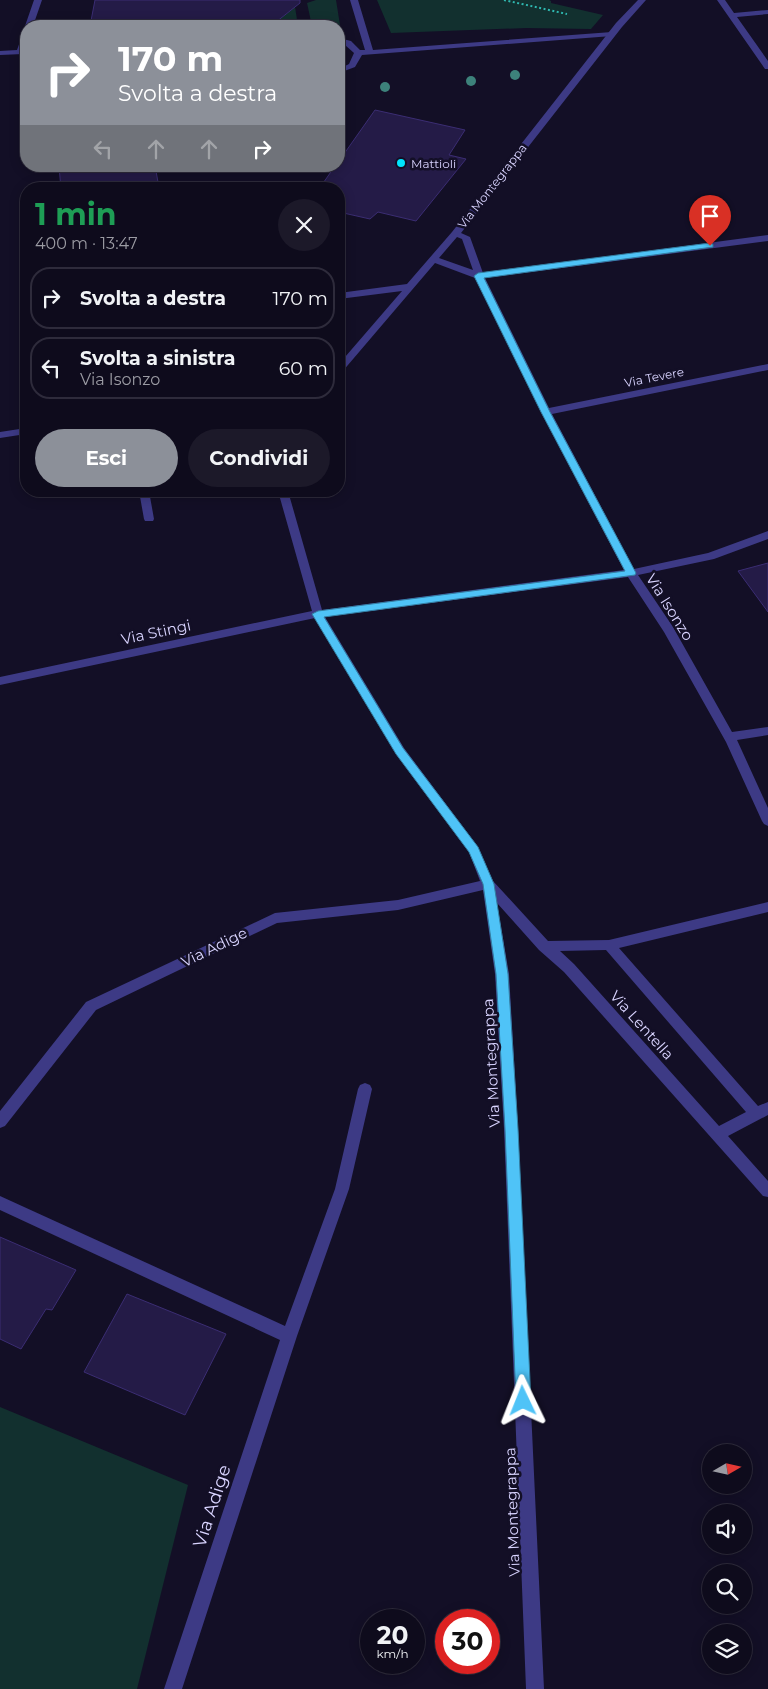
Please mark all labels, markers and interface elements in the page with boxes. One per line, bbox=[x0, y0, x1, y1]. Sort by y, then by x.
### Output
text: 170 m bbox=[118, 37, 223, 80]
icon: right bbox=[35, 40, 100, 105]
text: Svolta a destra bbox=[118, 80, 277, 107]
icon: left bbox=[89, 135, 117, 163]
icon: ahead bbox=[142, 135, 170, 163]
icon: ahead bbox=[195, 135, 223, 163]
icon: right bbox=[248, 135, 276, 163]
street label: Via Montegrappa bbox=[454, 141, 530, 231]
place label: Mattioli bbox=[411, 156, 456, 171]
marker: Mattioli bbox=[395, 157, 407, 169]
pin bbox=[689, 195, 731, 246]
text: 1 min bbox=[35, 196, 116, 233]
button: close bbox=[278, 199, 330, 251]
icon: arrive bbox=[696, 202, 724, 230]
text: 400 m · 13:47 bbox=[35, 234, 138, 253]
icon: right bbox=[37, 284, 65, 312]
text: Svolta a destra bbox=[80, 287, 226, 310]
text: 170 m bbox=[273, 287, 328, 310]
text: Svolta a sinistra bbox=[80, 347, 235, 370]
icon: left bbox=[37, 354, 65, 382]
text: 60 m bbox=[279, 357, 328, 380]
street label: Via Tevere bbox=[623, 364, 685, 390]
text: Via Isonzo bbox=[80, 370, 160, 389]
button: Esci bbox=[35, 429, 178, 487]
button: Condividi bbox=[188, 429, 330, 487]
street label: Via Isonzo bbox=[642, 570, 698, 644]
street label: Via Stingi bbox=[119, 615, 193, 649]
street label: Via Adige bbox=[178, 923, 250, 971]
street label: Via Lentella bbox=[606, 986, 678, 1064]
street label: Via Montegrappa bbox=[478, 998, 504, 1128]
position arrow bbox=[496, 1374, 548, 1426]
north arrow bbox=[702, 1444, 752, 1494]
map controls bbox=[702, 1444, 752, 1674]
street label: Via Montegrappa bbox=[500, 1447, 524, 1577]
street label: Via Adige bbox=[188, 1462, 236, 1550]
button: sound bbox=[702, 1504, 752, 1554]
button: search bbox=[702, 1564, 752, 1614]
speed limit sign: 30 bbox=[435, 1609, 500, 1674]
text: 20 bbox=[377, 1620, 408, 1650]
button: layers bbox=[702, 1624, 752, 1674]
text: km/h bbox=[376, 1646, 409, 1661]

